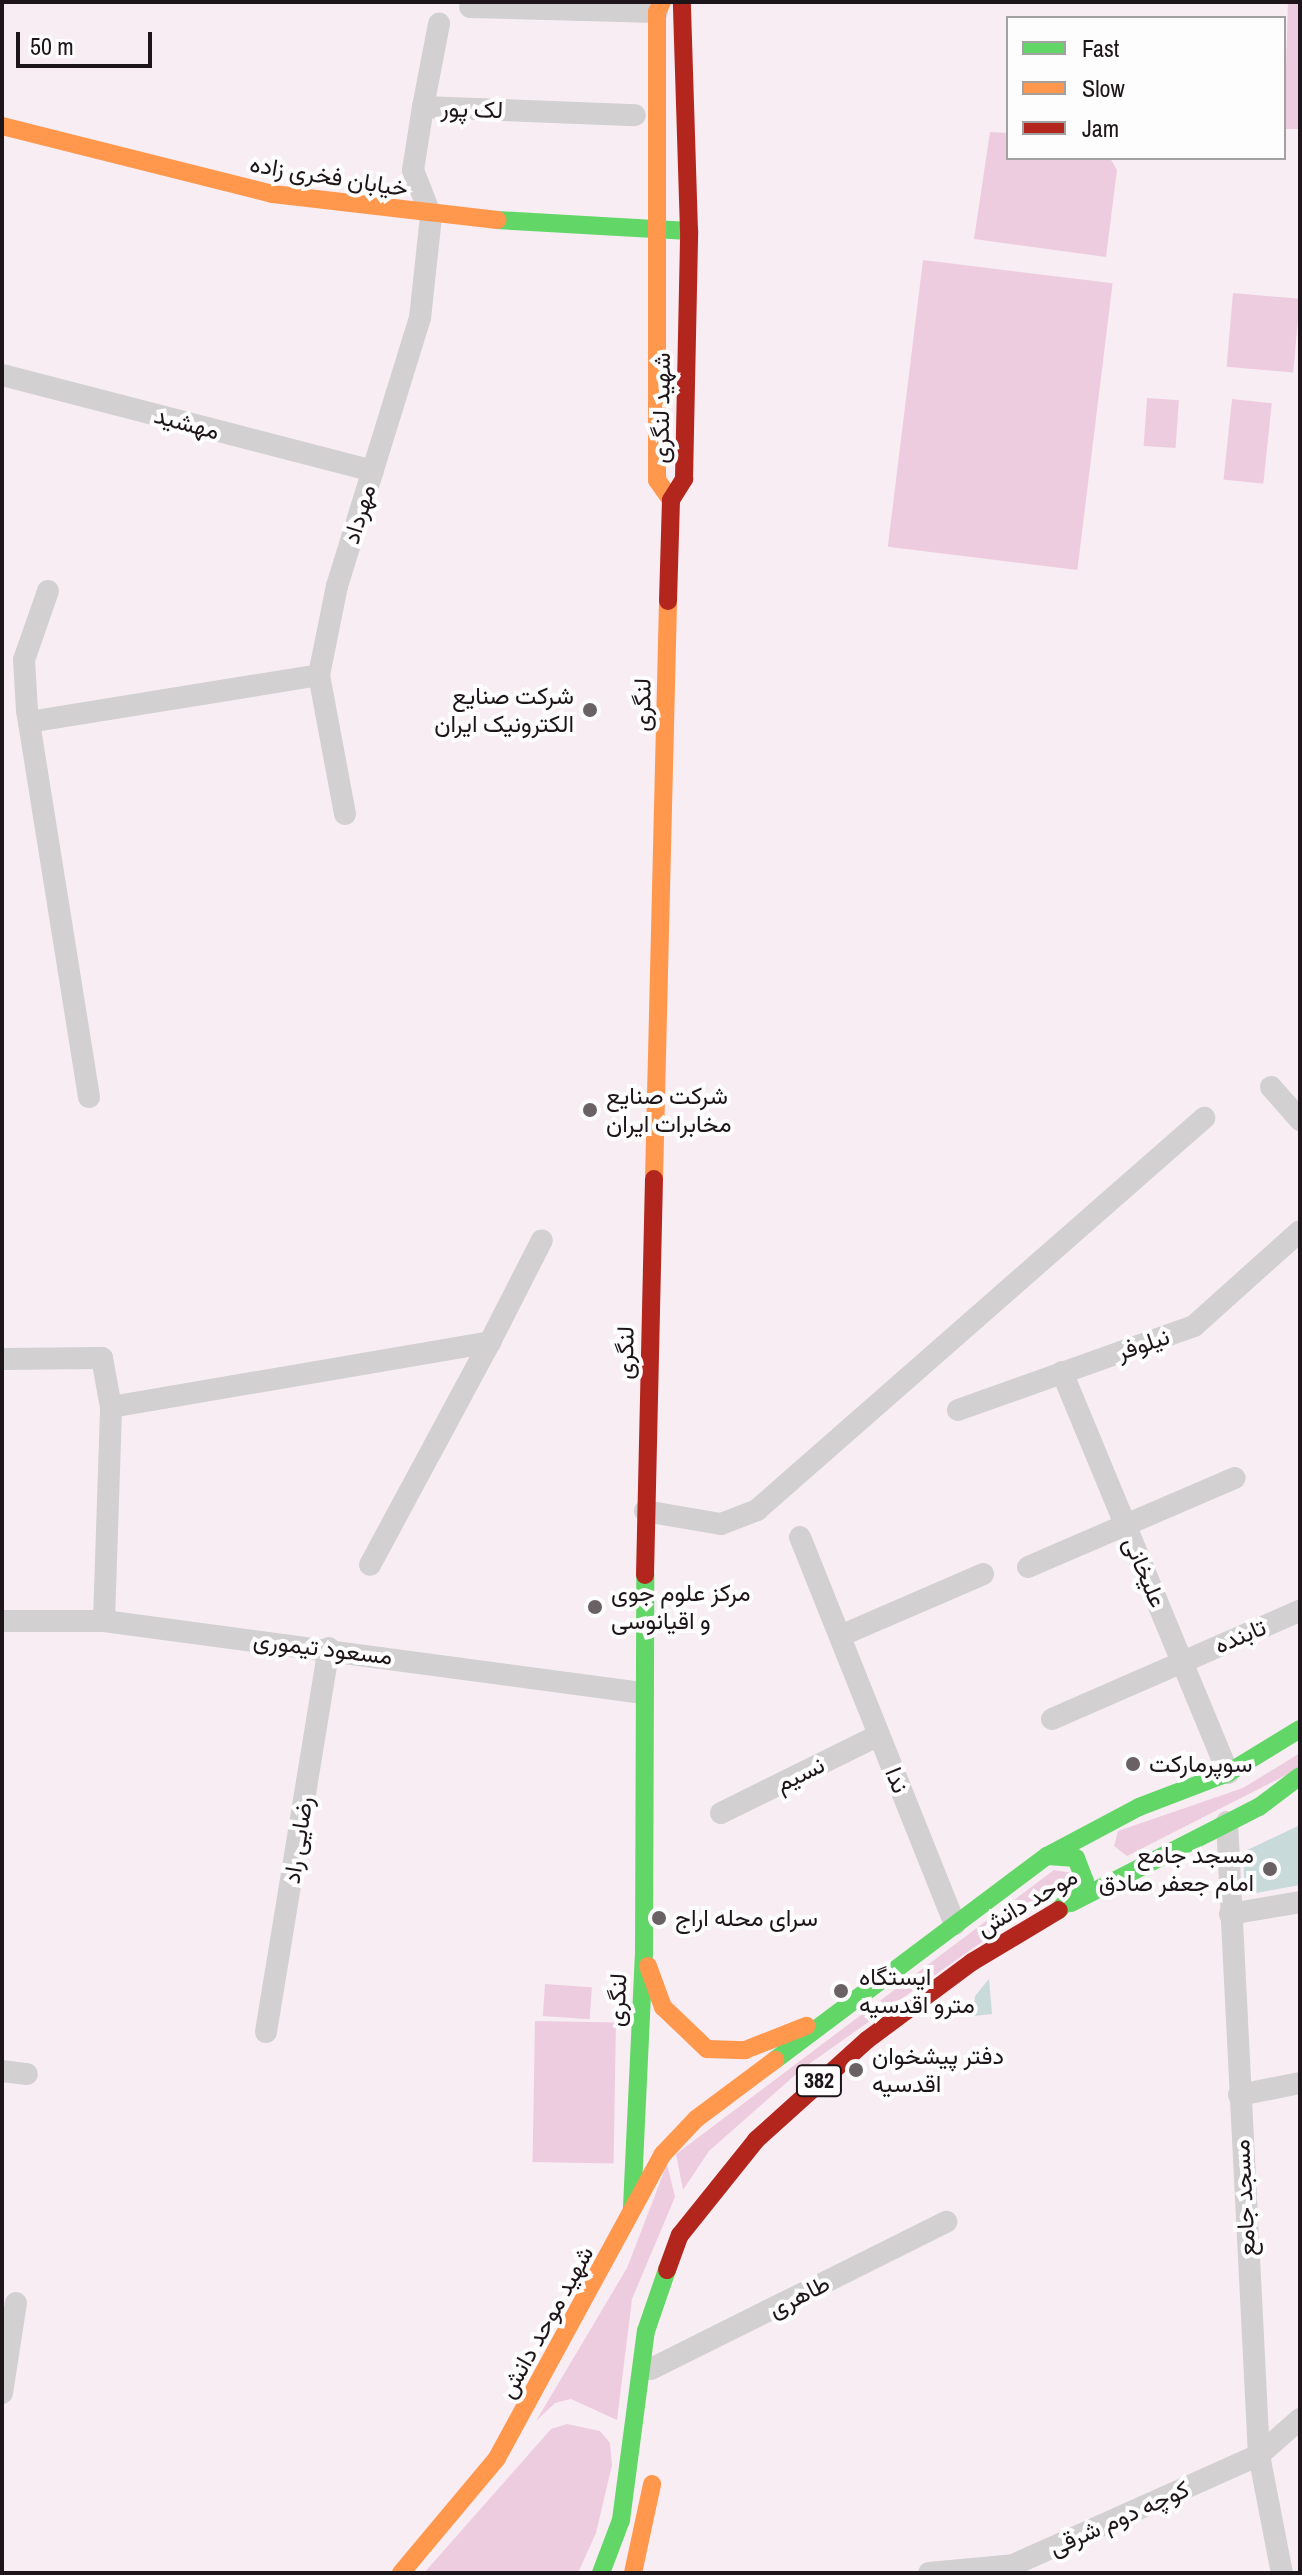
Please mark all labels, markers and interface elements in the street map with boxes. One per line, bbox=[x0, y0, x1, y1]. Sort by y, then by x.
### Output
scale bar bbox=[20, 16, 156, 66]
legend bbox=[1006, 16, 1286, 160]
text: 50 m bbox=[30, 30, 74, 62]
text: Fast bbox=[1082, 32, 1119, 64]
text: Slow bbox=[1082, 72, 1125, 104]
street label: لک پور bbox=[440, 94, 504, 124]
text: Jam bbox=[1082, 112, 1119, 144]
street label: خیابان فخری زاده bbox=[248, 149, 410, 203]
street label: شهید لنگری bbox=[646, 352, 676, 464]
street label: مهشید bbox=[151, 400, 223, 446]
street label: مهرداد bbox=[336, 481, 382, 547]
street label: لنگری bbox=[627, 678, 657, 732]
place label: شرکت صنایع الکترونیک ایران bbox=[434, 682, 574, 738]
marker: شرکت صنایع الکترونیک ایران bbox=[581, 701, 599, 719]
place label: شرکت صنایع مخابرات ایران bbox=[606, 1082, 731, 1138]
marker: شرکت صنایع مخابرات ایران bbox=[581, 1101, 599, 1119]
street label: نیلوفر bbox=[1113, 1322, 1173, 1366]
street label: لنگری bbox=[610, 1326, 640, 1380]
street label: علیخانی bbox=[1117, 1532, 1173, 1612]
place label: مرکز علوم جوی و اقیانوسی bbox=[611, 1579, 750, 1635]
marker: مرکز علوم جوی و اقیانوسی bbox=[586, 1598, 604, 1616]
street label: تابنده bbox=[1210, 1612, 1270, 1660]
street label: مسعود تیموری bbox=[252, 1625, 394, 1671]
street label: نسیم bbox=[771, 1750, 829, 1798]
place label: سوپرمارکت bbox=[1149, 1750, 1252, 1778]
marker: سوپرمارکت bbox=[1124, 1755, 1142, 1773]
street label: ندا bbox=[879, 1763, 915, 1797]
street label: رضایی راد bbox=[277, 1794, 319, 1886]
place label: مسجد جامع امام جعفر صادق bbox=[1099, 1841, 1254, 1897]
marker: مسجد جامع امام جعفر صادق bbox=[1261, 1860, 1279, 1878]
street label: موحد دانش bbox=[972, 1862, 1082, 1942]
place label: سرای محله اراج bbox=[675, 1904, 818, 1932]
marker: سرای محله اراج bbox=[650, 1909, 668, 1927]
place label: ایستگاه مترو اقدسیه bbox=[859, 1963, 975, 2019]
street label: لنگری bbox=[601, 1973, 633, 2027]
marker: ایستگاه مترو اقدسیه bbox=[830, 1980, 852, 2002]
place label: دفتر پیشخوان اقدسیه bbox=[872, 2042, 1004, 2098]
marker: دفتر پیشخوان اقدسیه bbox=[847, 2061, 865, 2079]
road number: 382 bbox=[795, 2063, 843, 2099]
street label: مسجد جامع bbox=[1227, 2139, 1261, 2257]
street label: شهید موحد دانش bbox=[492, 2241, 600, 2403]
street label: طاهری bbox=[764, 2268, 834, 2324]
street label: کوچه دوم شرقی bbox=[1044, 2474, 1194, 2562]

